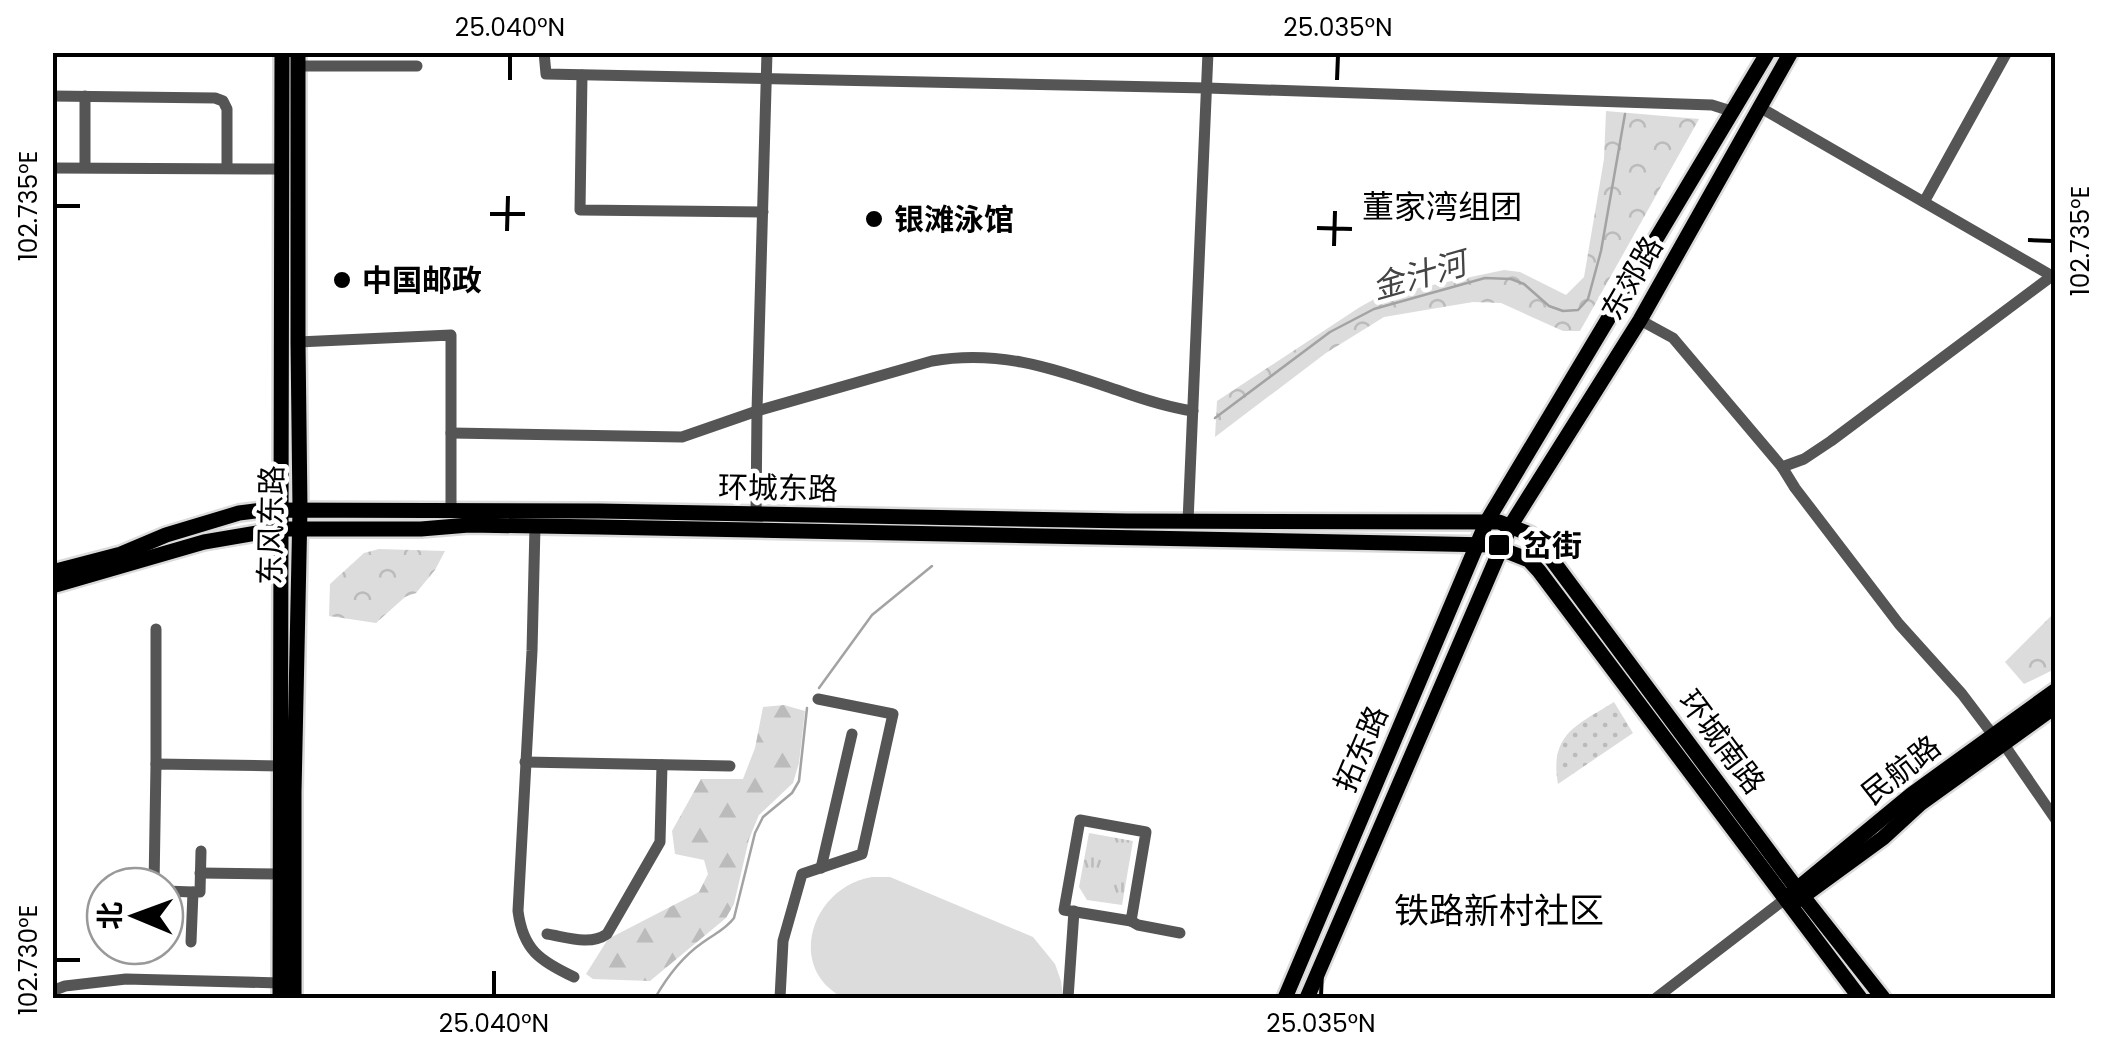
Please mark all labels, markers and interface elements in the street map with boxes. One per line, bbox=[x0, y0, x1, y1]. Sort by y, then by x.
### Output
text: 25.040°N bbox=[455, 10, 565, 45]
text: 25.035°N bbox=[1283, 10, 1393, 45]
text: 102.735°E bbox=[11, 151, 46, 261]
district label: 董家湾组团 bbox=[1362, 184, 1522, 229]
text: 102.735°E bbox=[2063, 186, 2098, 296]
place label: 银滩泳馆 bbox=[894, 198, 1014, 241]
marker: 银滩泳馆 bbox=[863, 208, 885, 230]
street label: 东郊路 bbox=[1591, 228, 1673, 328]
water label: 金汁河 bbox=[1367, 238, 1477, 310]
place label: 中国邮政 bbox=[362, 259, 482, 302]
marker: 中国邮政 bbox=[331, 269, 353, 291]
street label: 东风东路 bbox=[248, 465, 294, 585]
street label: 环城东路 bbox=[718, 465, 838, 511]
place label: 岔街 bbox=[1522, 524, 1582, 567]
marker: 岔街 bbox=[1486, 532, 1512, 558]
street label: 环城南路 bbox=[1669, 681, 1775, 803]
street label: 拓东路 bbox=[1324, 699, 1398, 799]
street label: 民航路 bbox=[1852, 725, 1950, 815]
north arrow bbox=[85, 866, 185, 966]
district label: 铁路新村社区 bbox=[1394, 886, 1604, 935]
text: 北 bbox=[91, 901, 130, 930]
text: 102.730°E bbox=[11, 905, 46, 1015]
text: 25.040°N bbox=[439, 1006, 549, 1041]
text: 25.035°N bbox=[1266, 1006, 1376, 1041]

